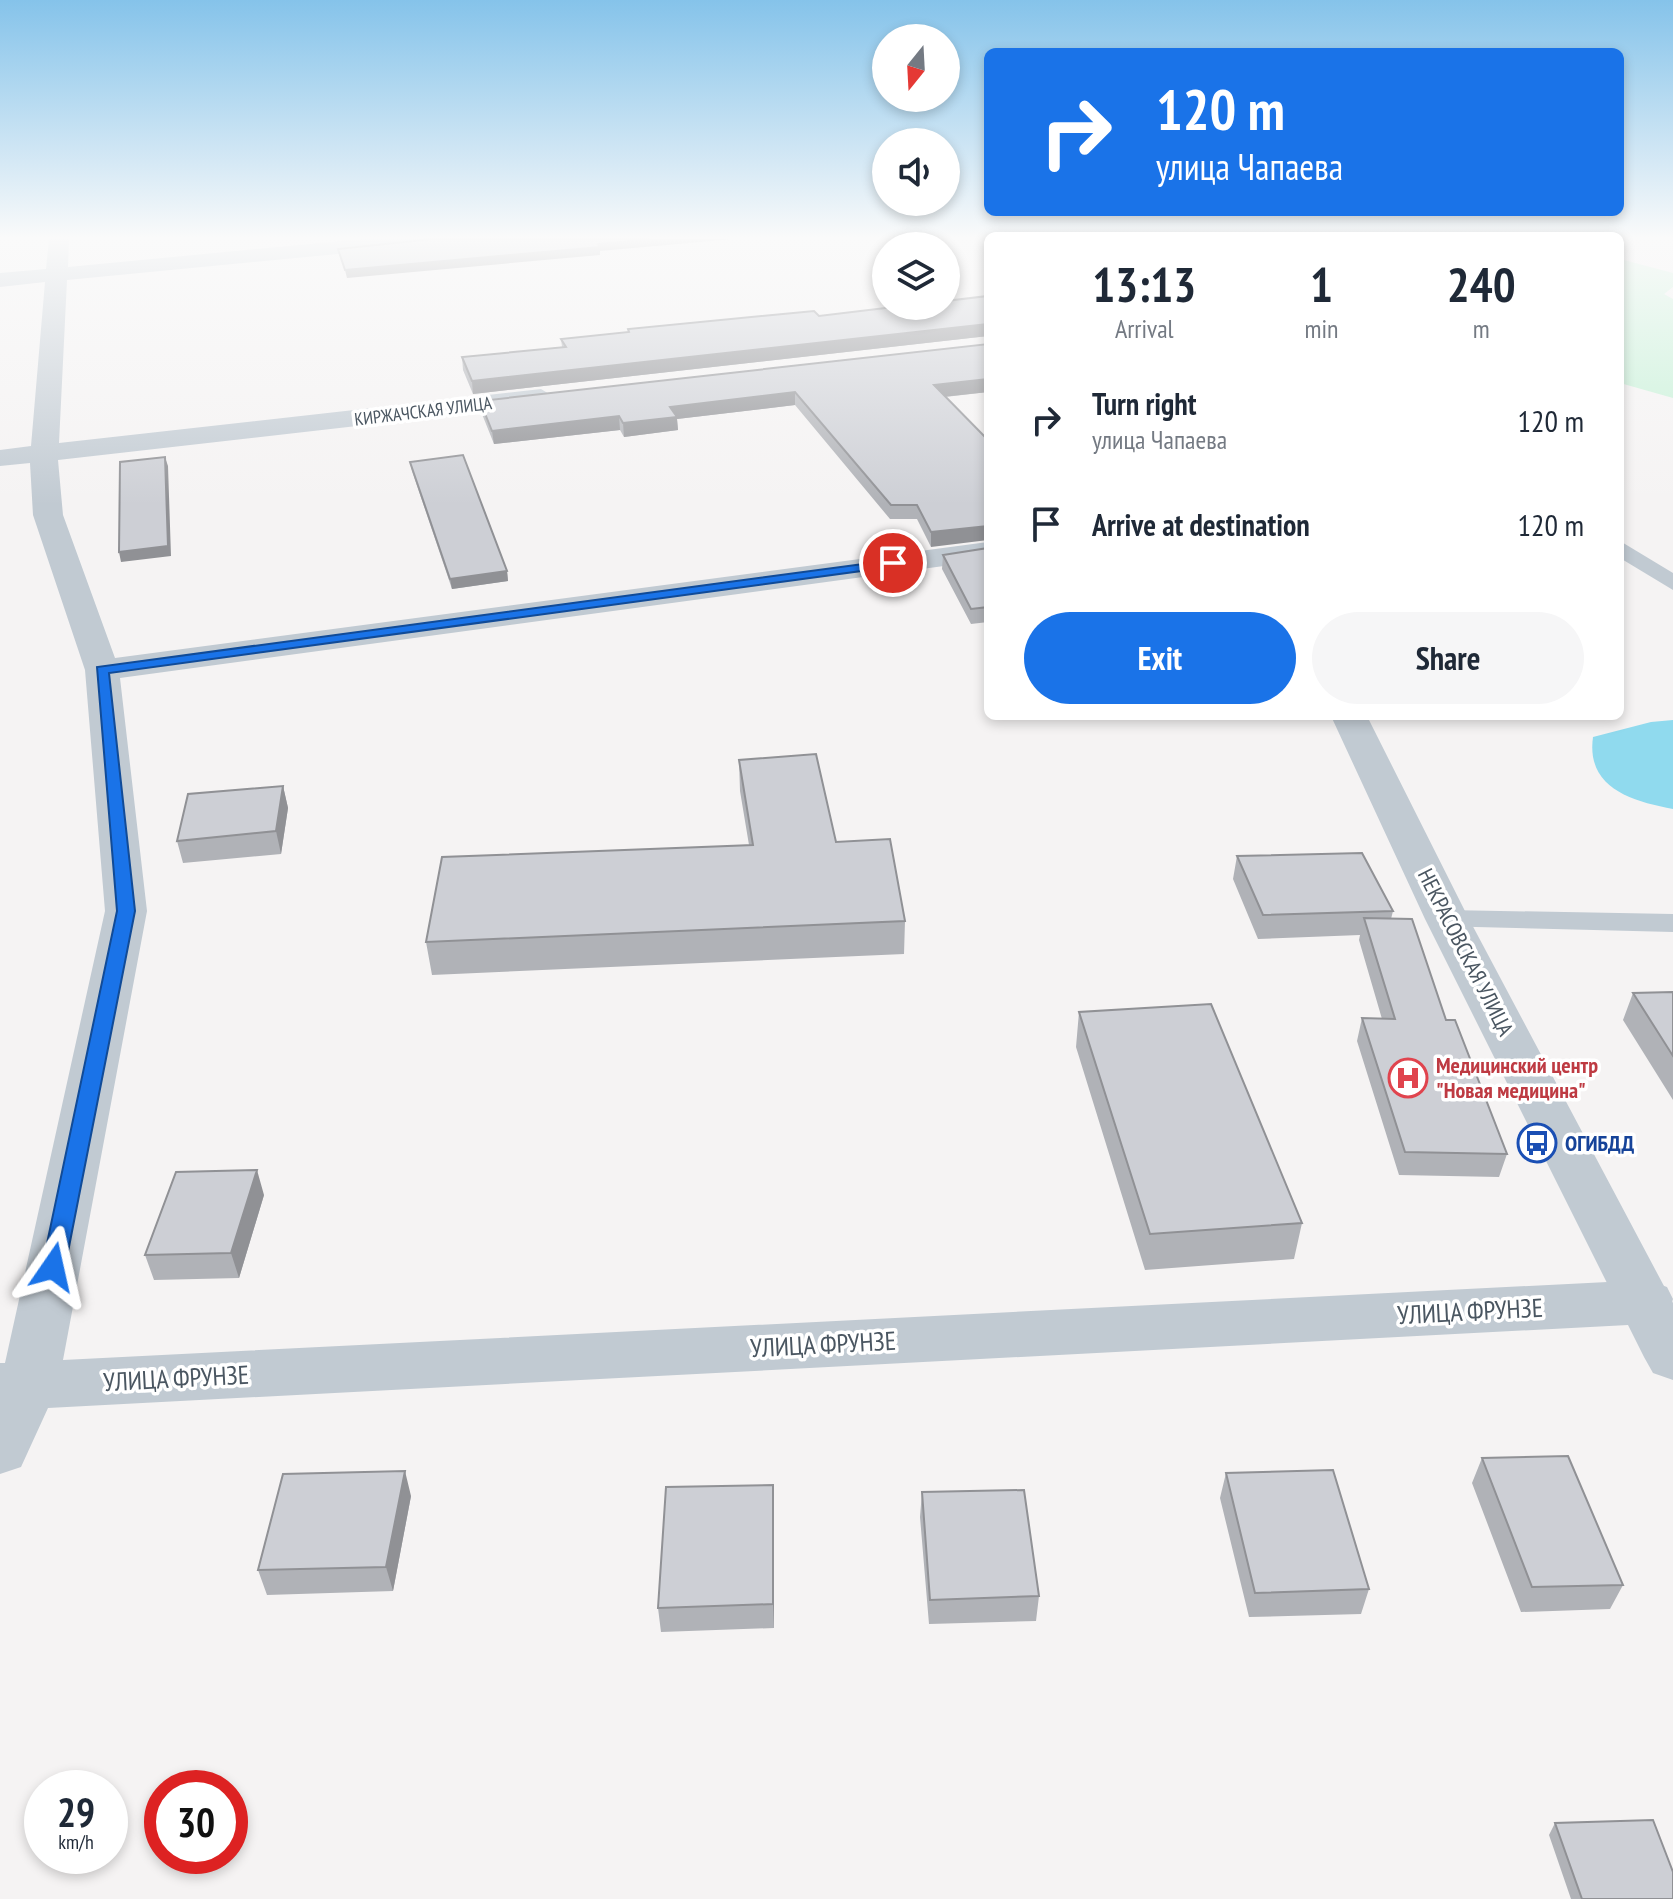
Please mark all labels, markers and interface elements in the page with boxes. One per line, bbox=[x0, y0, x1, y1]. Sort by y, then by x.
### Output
north arrow bbox=[872, 24, 960, 112]
map controls bbox=[872, 24, 960, 320]
text: 120 m bbox=[1156, 73, 1285, 145]
icon: right bbox=[1024, 80, 1128, 184]
button: sound bbox=[872, 128, 960, 216]
text: улица Чапаева bbox=[1156, 143, 1343, 190]
button: layers bbox=[872, 232, 960, 320]
text: 13:13 bbox=[1092, 253, 1196, 315]
text: 1 bbox=[1310, 253, 1333, 315]
text: 240 bbox=[1447, 253, 1516, 315]
text: Arrival bbox=[1115, 312, 1174, 345]
text: min bbox=[1304, 312, 1338, 345]
text: m bbox=[1473, 312, 1490, 345]
text: Turn right bbox=[1092, 384, 1196, 423]
street label: КИРЖАЧСКАЯ УЛИЦА bbox=[353, 391, 493, 431]
icon: right bbox=[1024, 398, 1068, 442]
text: 120 m bbox=[1518, 401, 1584, 440]
text: улица Чапаева bbox=[1092, 423, 1227, 456]
icon: arrive bbox=[1024, 502, 1068, 546]
text: Arrive at destination bbox=[1092, 505, 1310, 544]
text: 120 m bbox=[1518, 505, 1584, 544]
pin bbox=[859, 529, 927, 597]
icon: arrive bbox=[871, 541, 915, 585]
button: Exit bbox=[1024, 612, 1296, 704]
button: Share bbox=[1312, 612, 1584, 704]
street label: НЕКРАСОВСКАЯ УЛИЦА bbox=[1412, 864, 1520, 1041]
place label: Медицинский центр "Новая медицина" bbox=[1436, 1051, 1598, 1104]
hospital icon: Медицинский центр "Новая медицина" bbox=[1387, 1057, 1429, 1099]
bus stop icon: ОГИБДД bbox=[1516, 1122, 1558, 1164]
place label: ОГИБДД bbox=[1565, 1129, 1634, 1157]
position arrow bbox=[11, 1225, 95, 1309]
street label: УЛИЦА ФРУНЗЕ bbox=[1396, 1291, 1544, 1331]
street label: УЛИЦА ФРУНЗЕ bbox=[749, 1324, 897, 1364]
street label: УЛИЦА ФРУНЗЕ bbox=[102, 1358, 250, 1398]
speed limit sign: 30 bbox=[144, 1770, 248, 1874]
text: 29 bbox=[57, 1786, 95, 1838]
text: km/h bbox=[58, 1829, 94, 1855]

